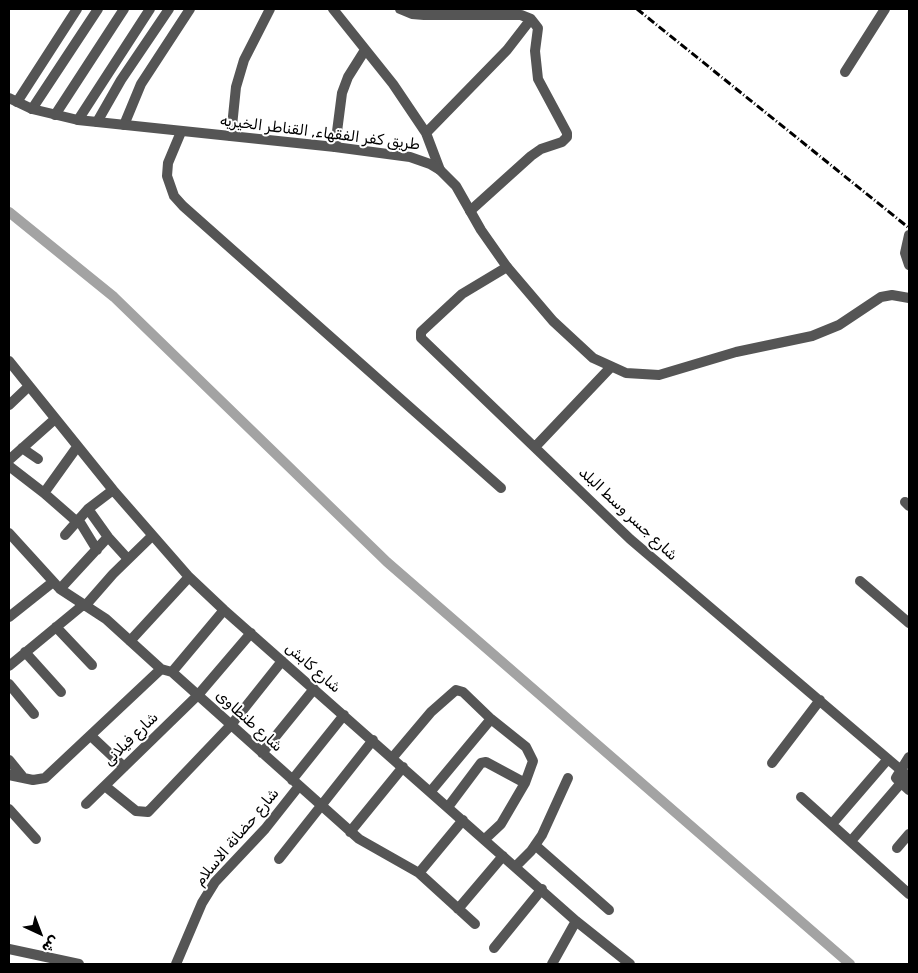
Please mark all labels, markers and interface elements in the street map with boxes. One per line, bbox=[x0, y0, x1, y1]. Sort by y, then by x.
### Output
street label: طريق كفر الفقهاء, القناطر الخيريه bbox=[219, 112, 421, 154]
street label: شارع جسر وسط البلد bbox=[575, 463, 681, 565]
street label: شارع كابش bbox=[282, 639, 344, 697]
street label: شارع طنطاوى bbox=[212, 686, 286, 756]
street label: شارع فيلانى bbox=[100, 708, 162, 770]
street label: شارع حضانة الاسلام bbox=[191, 785, 283, 889]
north arrow bbox=[15, 908, 65, 958]
text: ش bbox=[38, 932, 63, 957]

